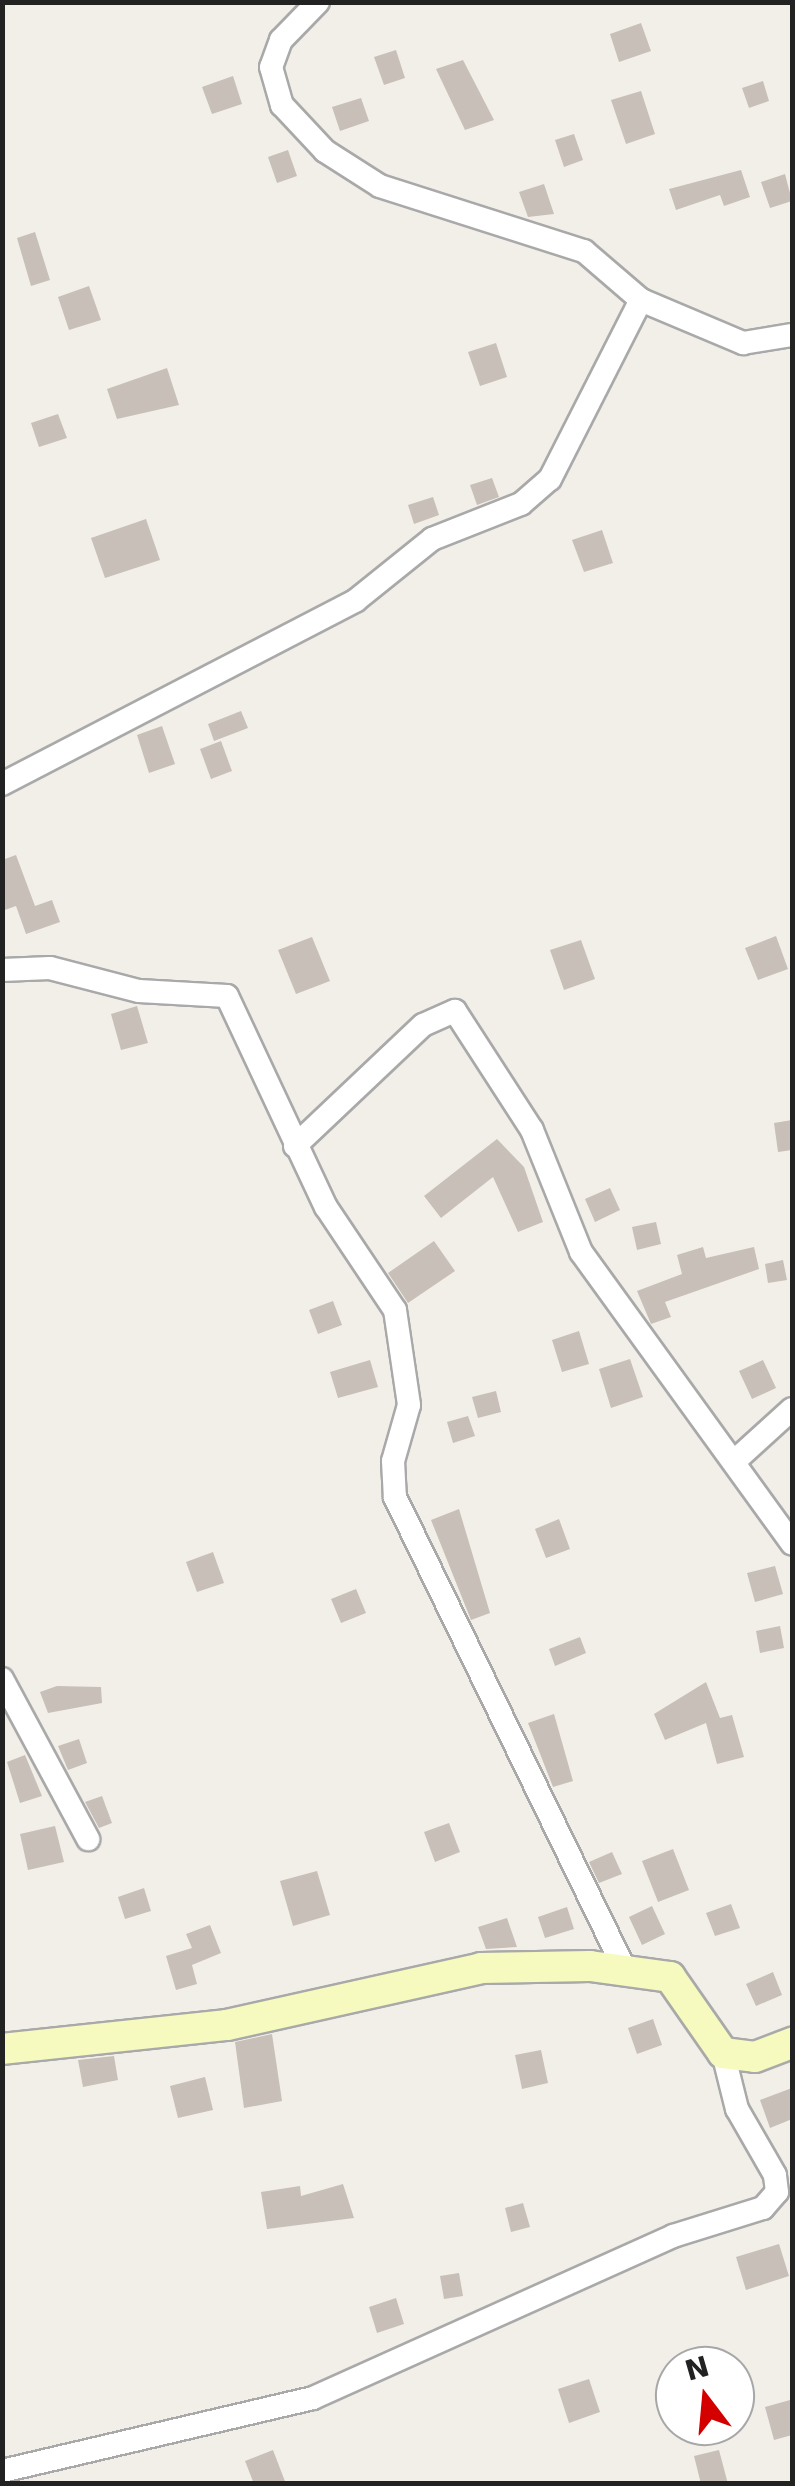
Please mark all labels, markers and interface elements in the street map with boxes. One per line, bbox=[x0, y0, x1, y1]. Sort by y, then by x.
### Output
north arrow bbox=[655, 2346, 755, 2446]
text: N bbox=[681, 2350, 713, 2388]

